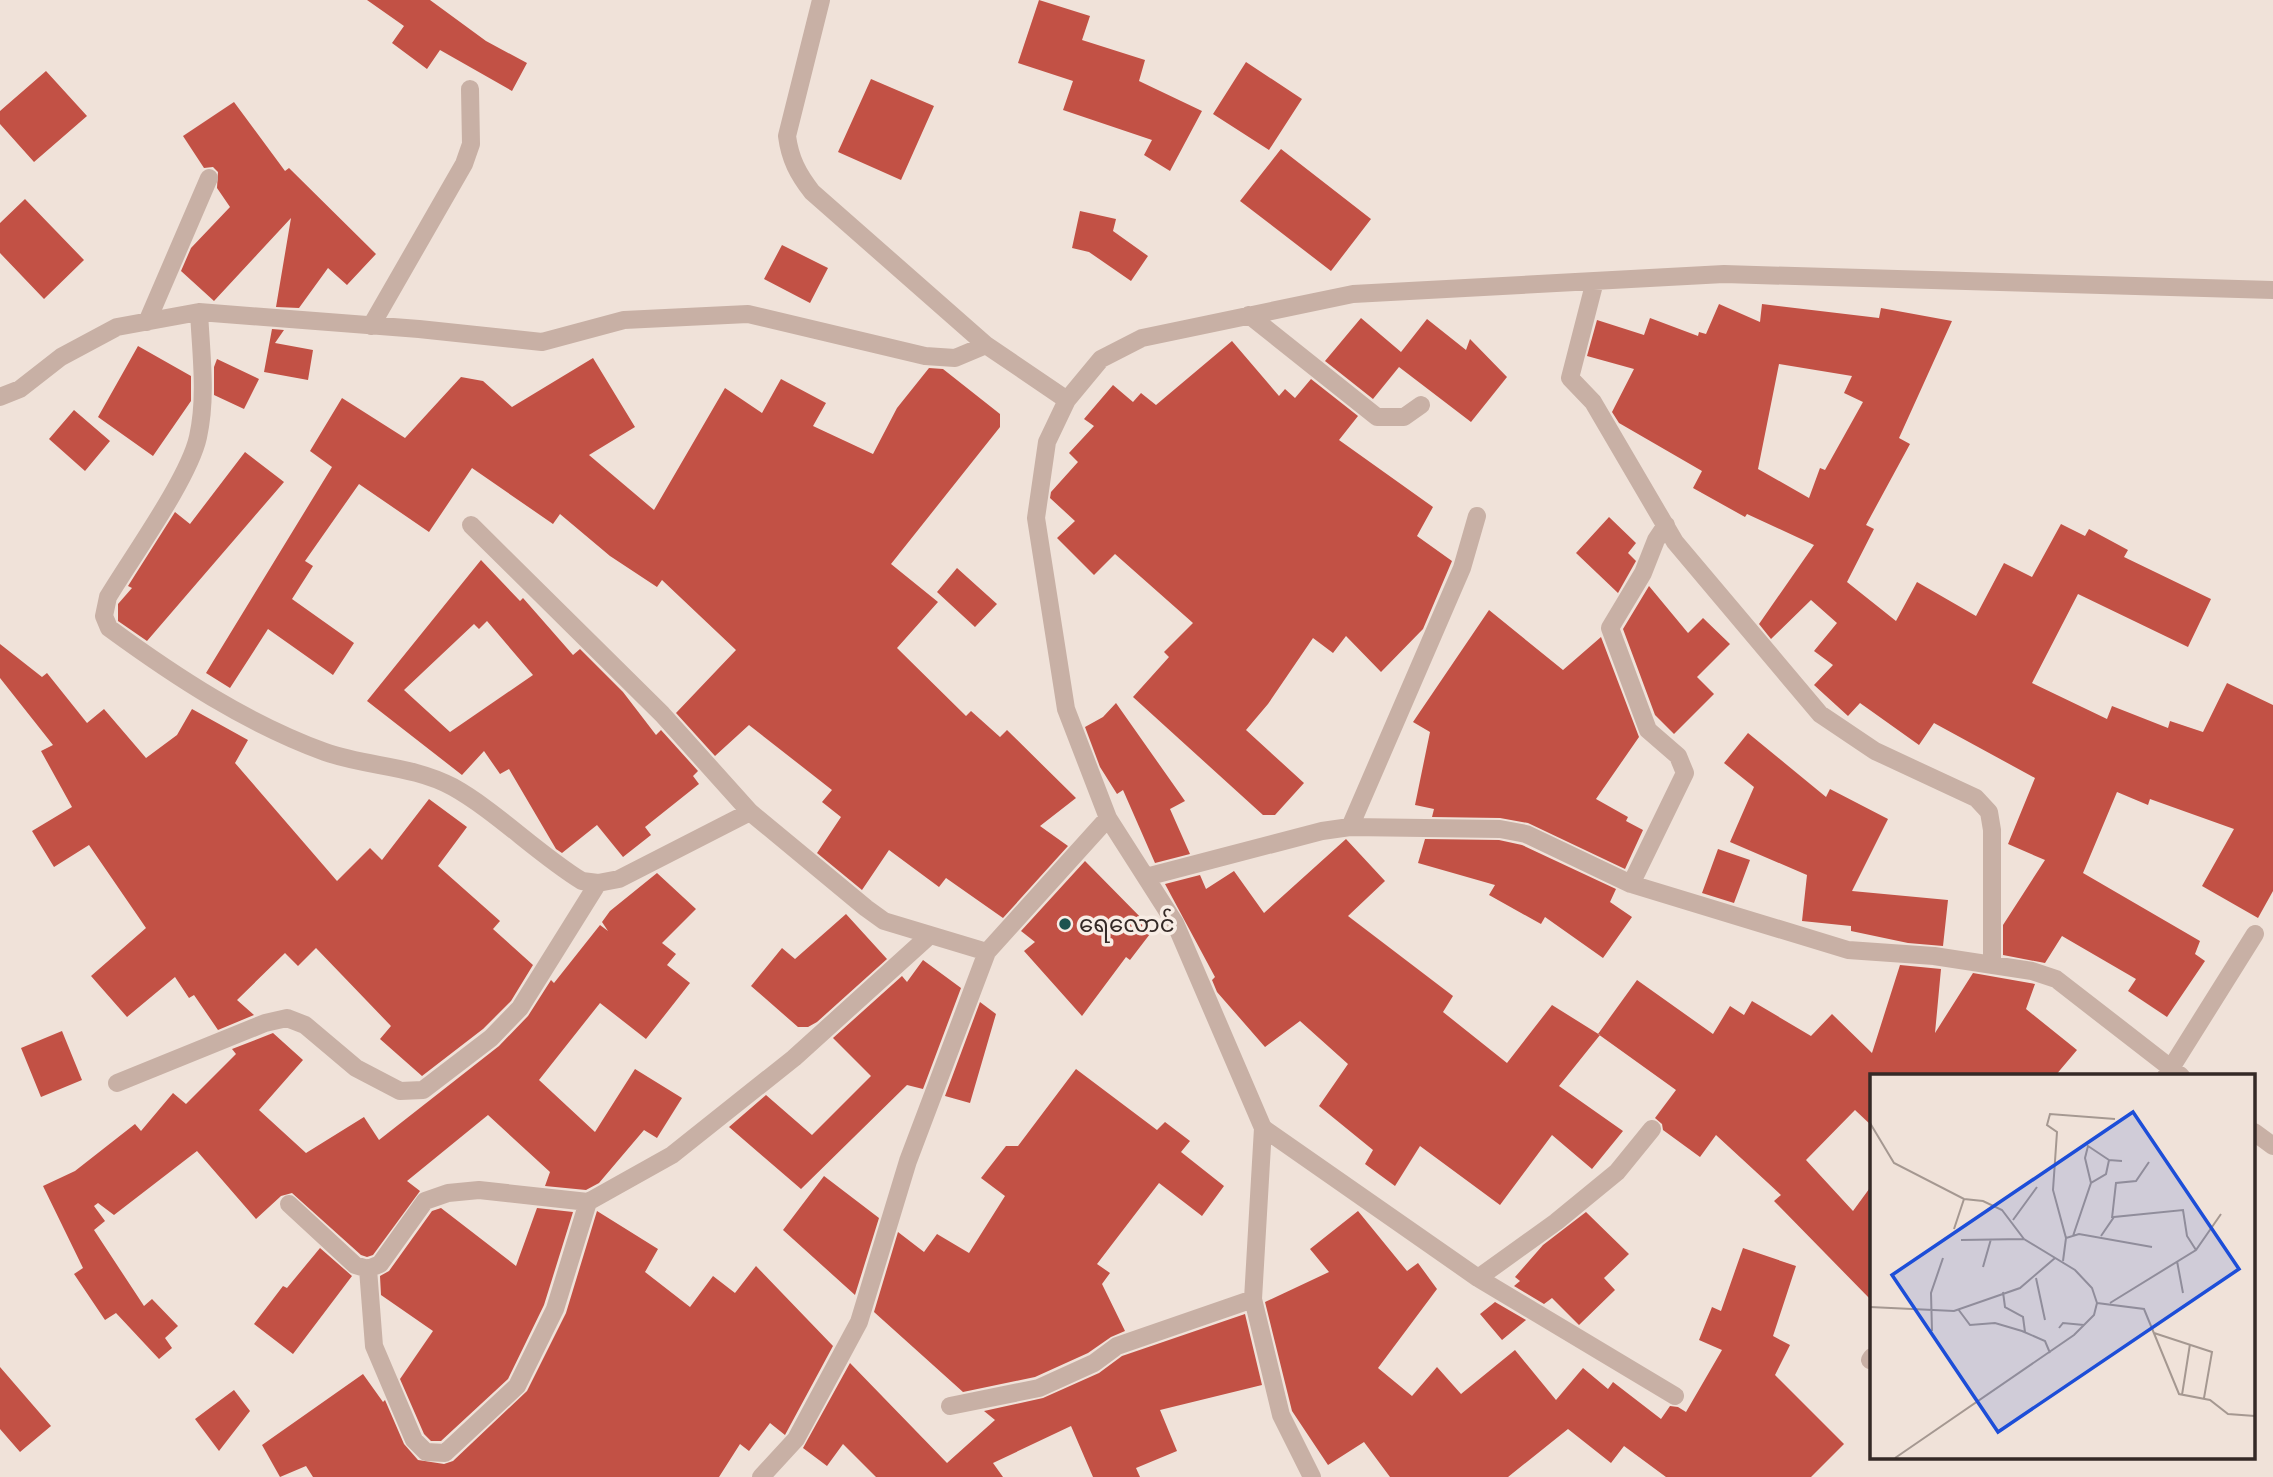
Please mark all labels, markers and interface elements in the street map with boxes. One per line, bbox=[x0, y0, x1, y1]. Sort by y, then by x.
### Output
place label: ရေလောင် bbox=[1079, 908, 1175, 943]
marker: ရေလောင် bbox=[1057, 916, 1073, 932]
inset map bbox=[1870, 1074, 2256, 1460]

